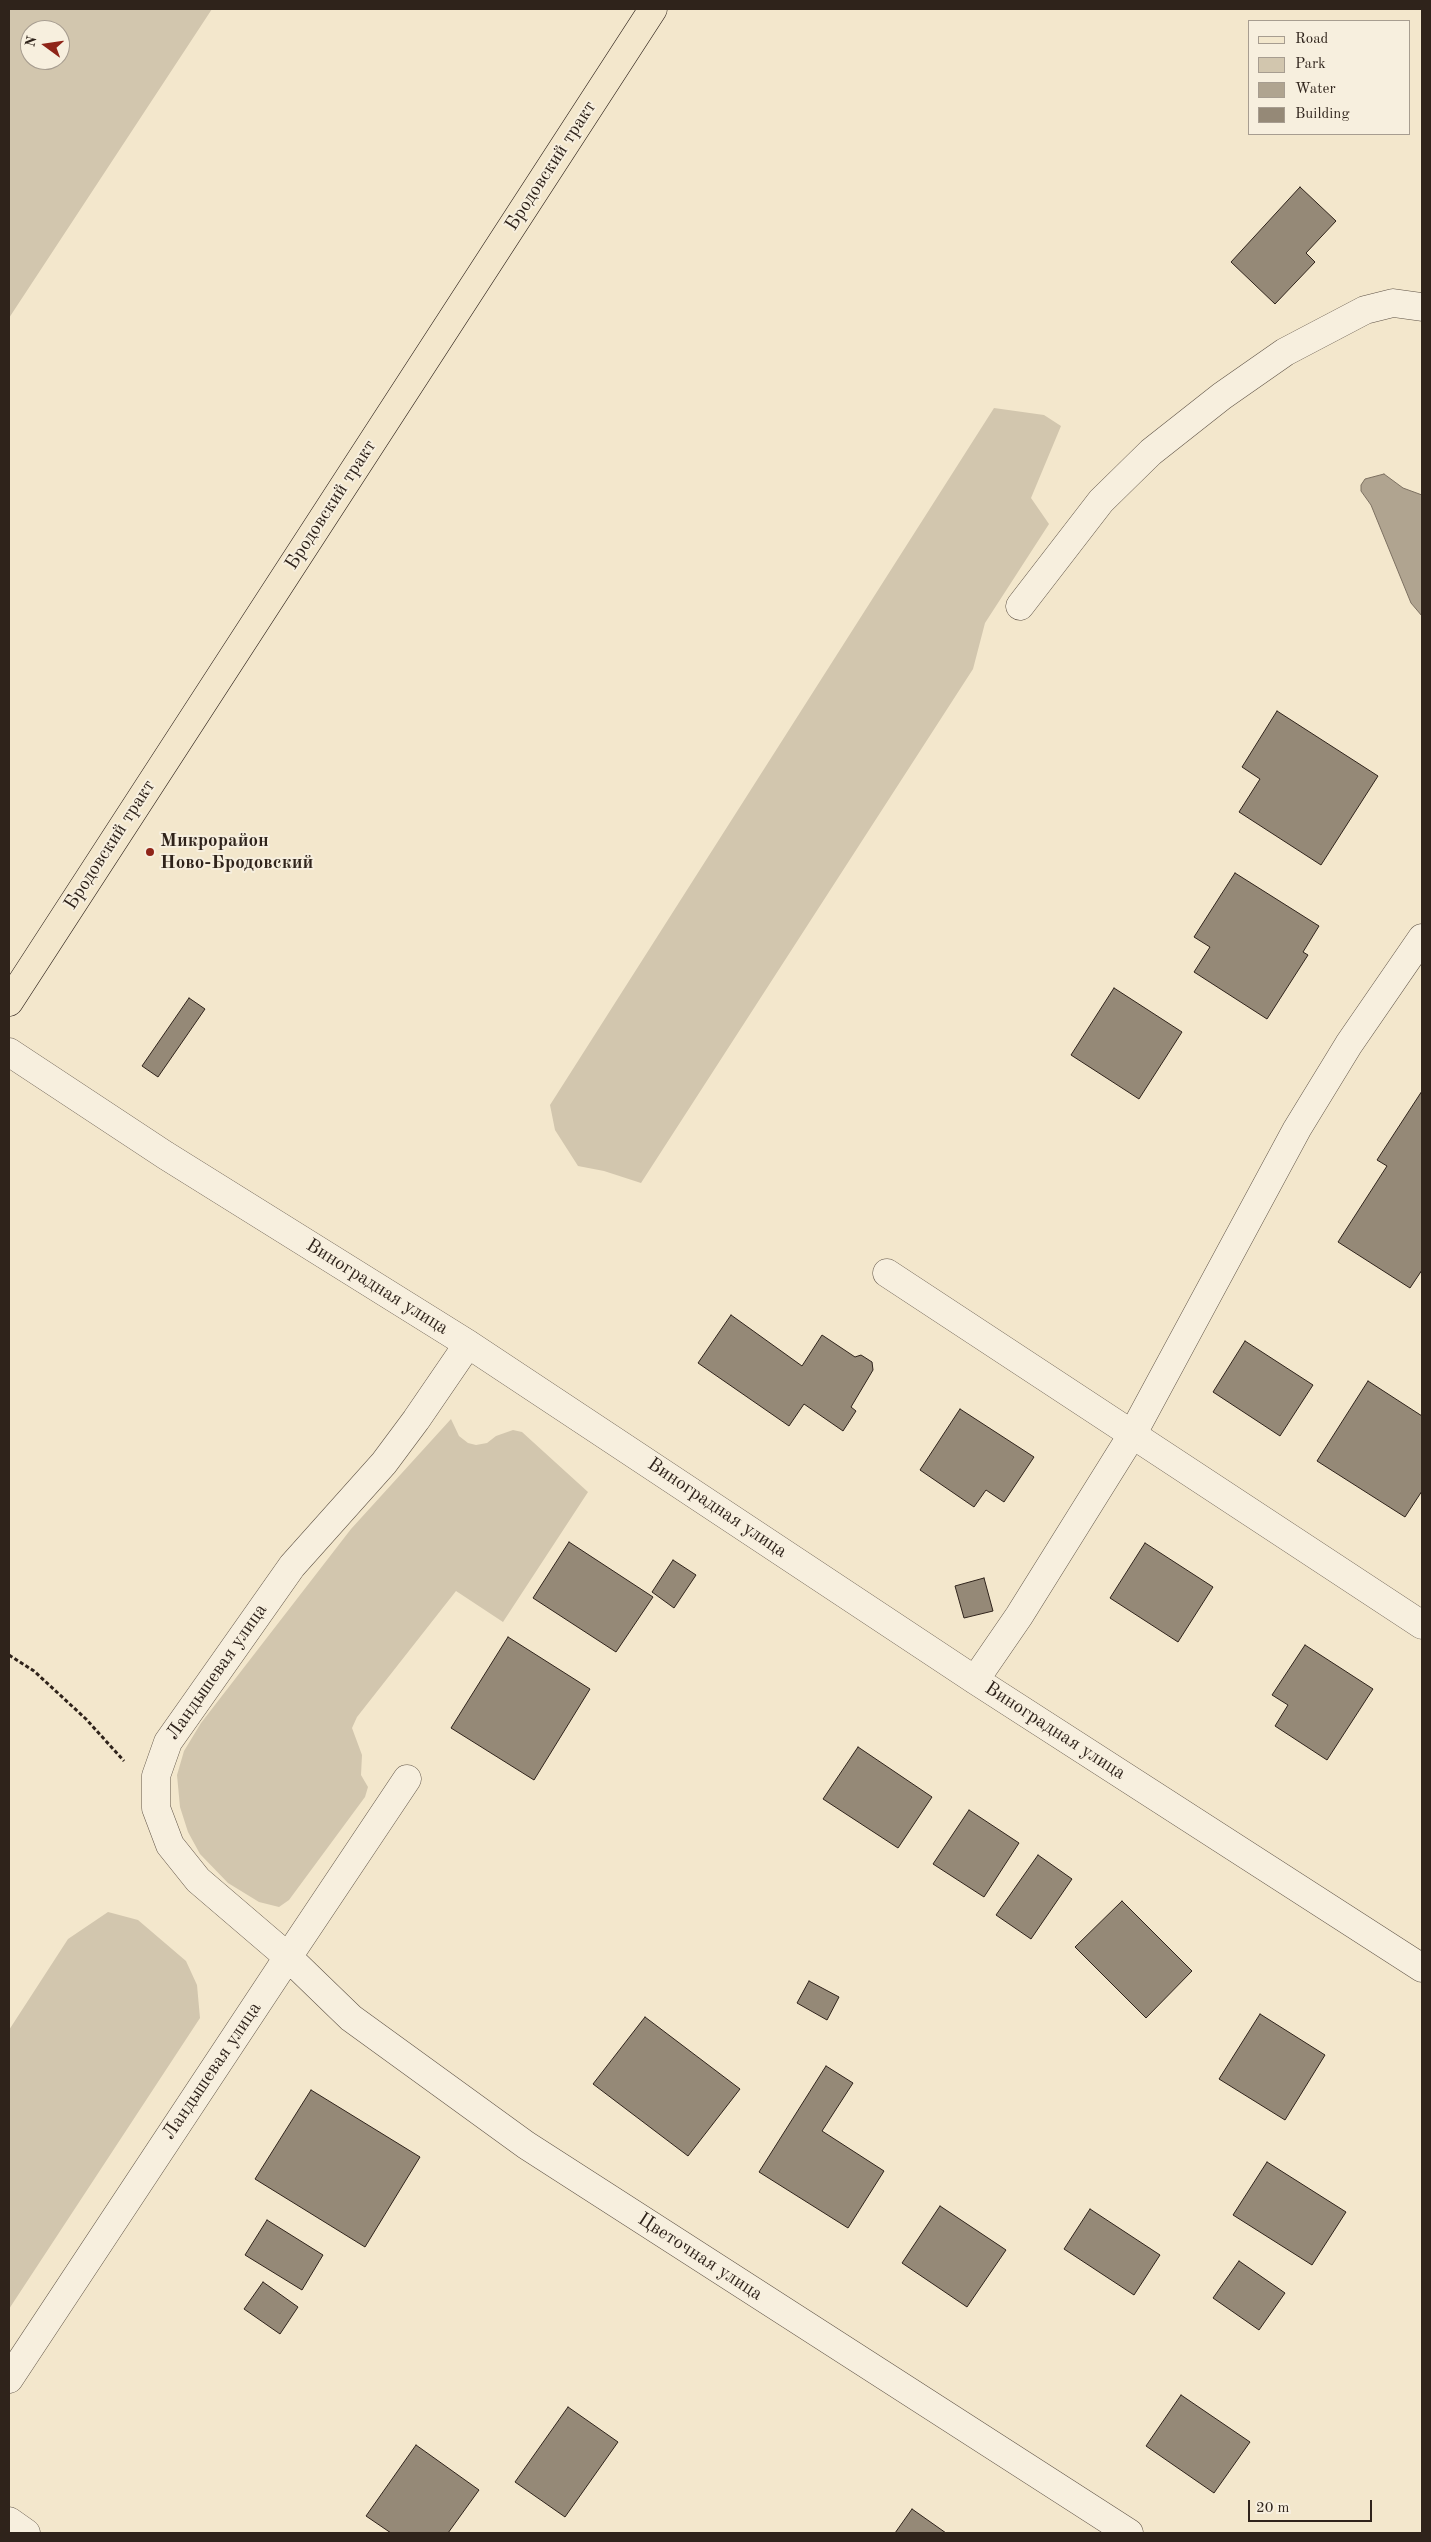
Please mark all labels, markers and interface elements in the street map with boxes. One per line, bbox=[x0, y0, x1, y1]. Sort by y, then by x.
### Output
north arrow bbox=[20, 20, 70, 70]
legend bbox=[1248, 20, 1411, 135]
text: Road bbox=[1295, 32, 1328, 47]
text: N bbox=[23, 35, 40, 49]
text: Park bbox=[1295, 57, 1326, 72]
text: Water bbox=[1295, 82, 1336, 97]
street label: Бродовский тракт bbox=[501, 97, 601, 235]
text: Building bbox=[1295, 107, 1350, 122]
street label: Бродовский тракт bbox=[281, 436, 381, 574]
street label: Бродовский тракт bbox=[60, 776, 160, 914]
place label: Микрорайон Ново-Бродовский bbox=[160, 830, 313, 874]
marker: Микрорайон Ново-Бродовский bbox=[144, 846, 156, 858]
street label: Виноградная улица bbox=[302, 1234, 452, 1340]
street label: Виноградная улица bbox=[643, 1453, 791, 1563]
street label: Ландышевая улица bbox=[161, 1600, 273, 1744]
street label: Виноградная улица bbox=[980, 1677, 1130, 1785]
street label: Ландышевая улица bbox=[158, 1998, 266, 2144]
street label: Цветочная улица bbox=[633, 2208, 767, 2306]
scale bar bbox=[1251, 2490, 1375, 2522]
text: 20 m bbox=[1256, 2501, 1290, 2516]

